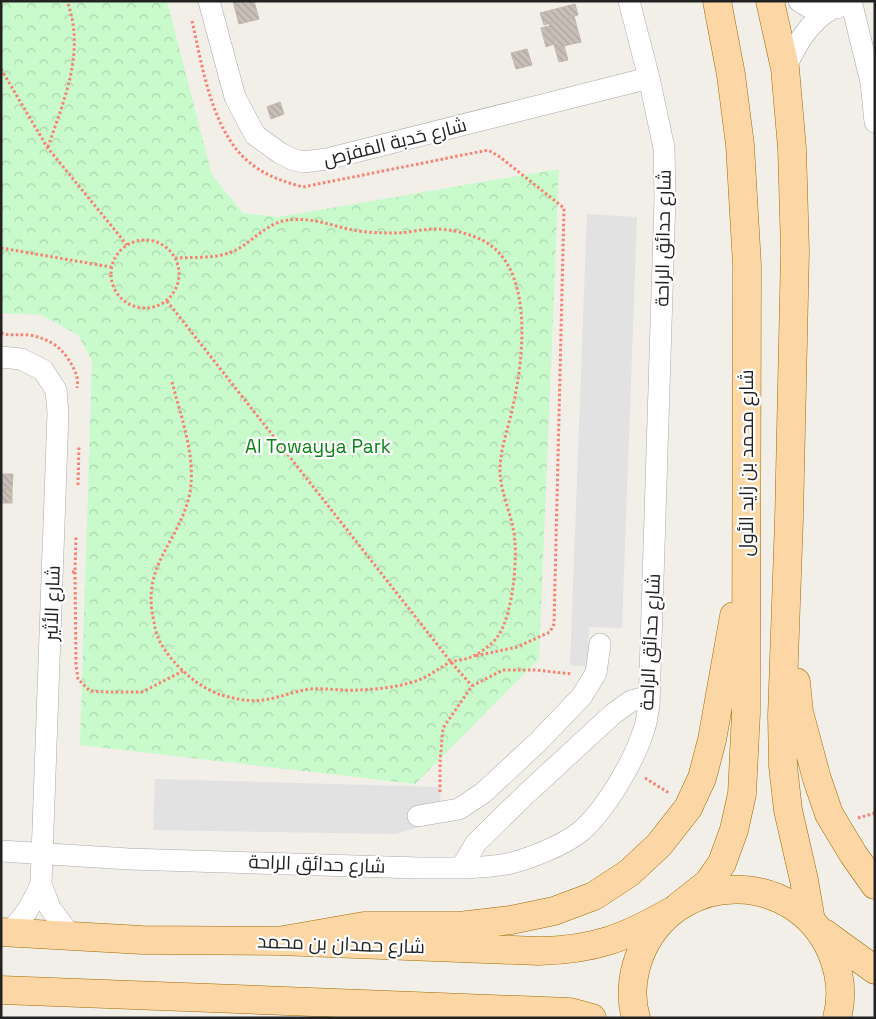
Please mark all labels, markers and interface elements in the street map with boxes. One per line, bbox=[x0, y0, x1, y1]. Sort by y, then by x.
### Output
street label: شارع حَدبة المَفرَص bbox=[321, 112, 470, 173]
street label: شارع حدائق الراحة bbox=[649, 169, 678, 307]
street label: شارع محمد بن زايد الأول bbox=[734, 369, 760, 557]
park label: Al Towayya Park bbox=[245, 434, 391, 459]
street label: شارع الأثير bbox=[38, 565, 67, 642]
street label: شارع حدائق الراحة bbox=[634, 573, 667, 711]
street label: شارع حدائق الراحة bbox=[248, 849, 386, 880]
street label: شارع حمدان بن محمد bbox=[257, 929, 425, 960]

